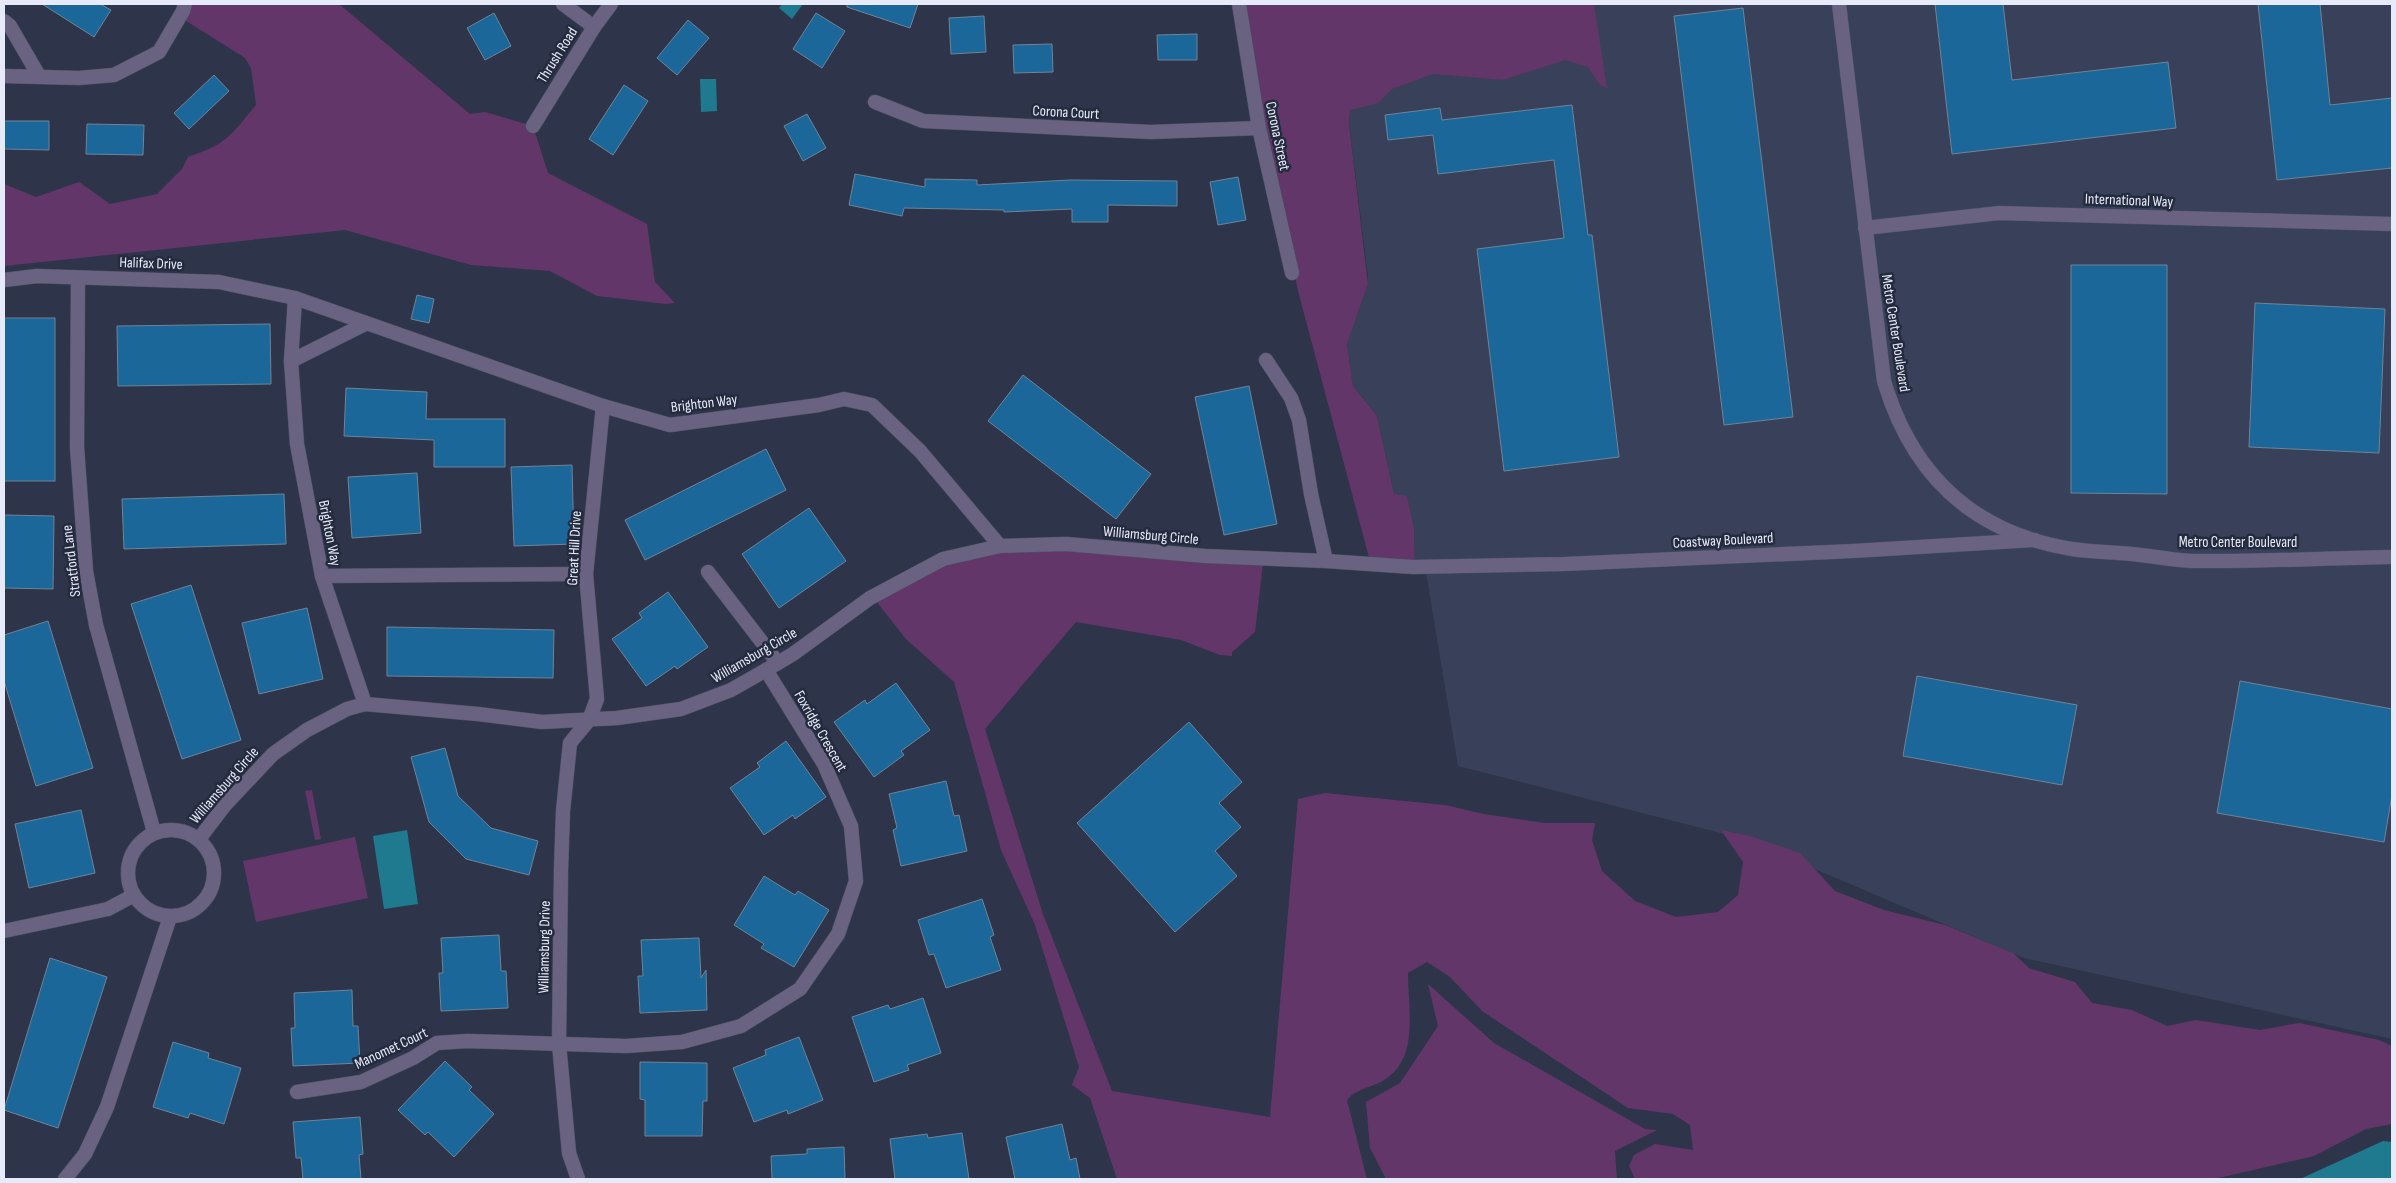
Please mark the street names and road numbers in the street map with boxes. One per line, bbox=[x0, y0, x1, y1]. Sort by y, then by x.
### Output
street label: Thrush Road bbox=[533, 24, 582, 87]
street label: Corona Street bbox=[1261, 100, 1294, 173]
street label: Corona Court bbox=[1032, 101, 1100, 124]
street label: International Way bbox=[2085, 189, 2174, 212]
street label: Halifax Drive bbox=[119, 253, 183, 274]
street label: Metro Center Boulevard bbox=[1877, 273, 1914, 393]
street label: Brighton Way bbox=[670, 390, 738, 417]
street label: Brighton Way bbox=[314, 499, 345, 568]
street label: Great Hill Drive bbox=[563, 510, 586, 586]
street label: Williamsburg Circle bbox=[1102, 522, 1199, 549]
street label: Stratford Lane bbox=[58, 524, 85, 598]
street label: Coastway Boulevard bbox=[1672, 528, 1774, 553]
street label: Metro Center Boulevard bbox=[2179, 533, 2297, 552]
street label: Williamsburg Circle bbox=[708, 623, 800, 688]
street label: Foxridge Crescent bbox=[790, 687, 852, 776]
street label: Williamsburg Circle bbox=[186, 743, 263, 828]
street label: Williamsburg Drive bbox=[534, 900, 555, 994]
street label: Manomet Court bbox=[352, 1023, 431, 1074]

